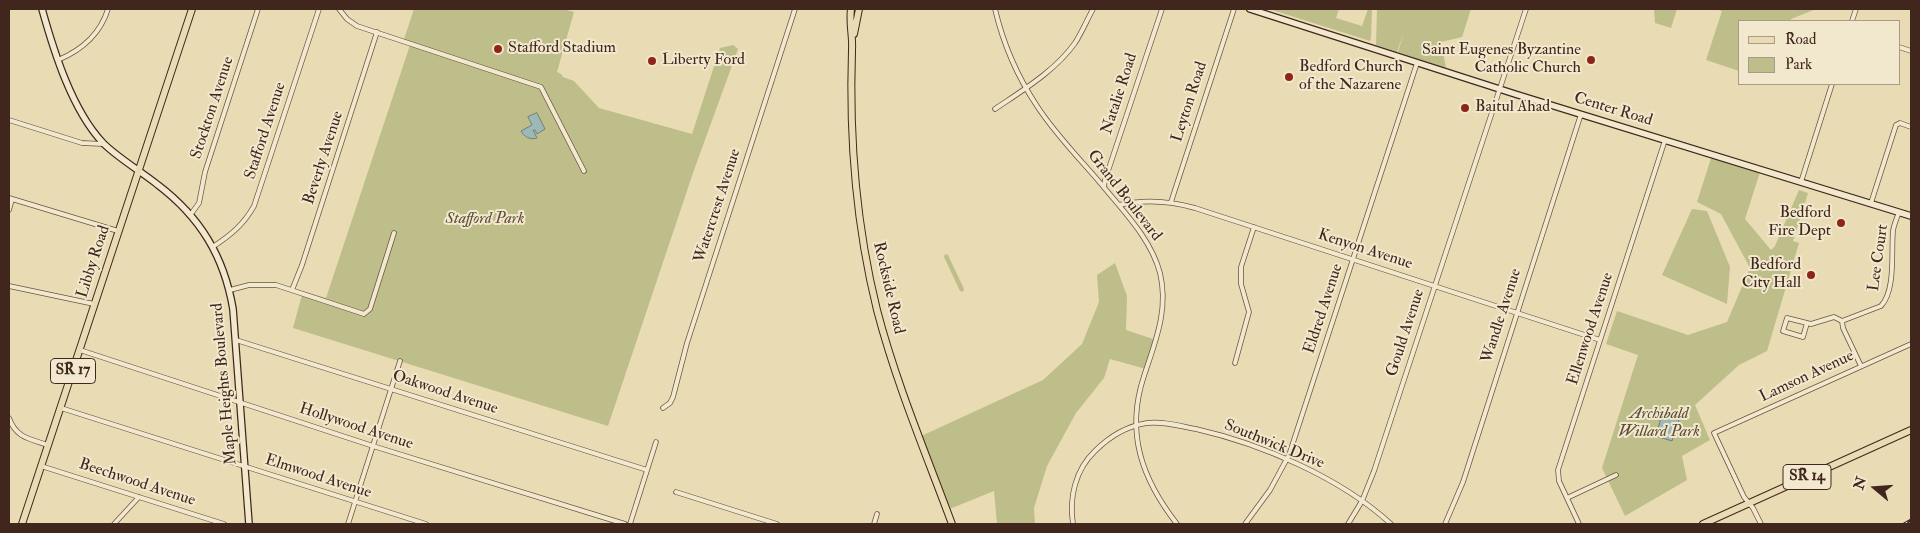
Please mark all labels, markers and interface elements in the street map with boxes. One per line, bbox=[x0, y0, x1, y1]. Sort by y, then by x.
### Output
legend bbox=[1738, 20, 1900, 85]
text: Road bbox=[1785, 30, 1816, 49]
place label: Stafford Stadium bbox=[508, 39, 616, 59]
place label: Saint Eugenes Byzantine Catholic Church bbox=[1422, 41, 1581, 79]
marker: Stafford Stadium bbox=[492, 43, 504, 55]
place label: Liberty Ford bbox=[662, 51, 745, 71]
street label: Natalie Road bbox=[1098, 51, 1142, 137]
street label: Stockton Avenue bbox=[187, 54, 239, 162]
marker: Saint Eugenes Byzantine Catholic Church bbox=[1585, 54, 1597, 66]
marker: Liberty Ford bbox=[646, 55, 658, 67]
text: Park bbox=[1785, 55, 1812, 74]
place label: Bedford Church of the Nazarene bbox=[1299, 58, 1403, 96]
street label: Leyton Road bbox=[1168, 59, 1212, 145]
marker: Bedford Church of the Nazarene bbox=[1283, 71, 1295, 83]
street label: Stafford Avenue bbox=[241, 80, 291, 182]
street label: Center Road bbox=[1571, 89, 1655, 131]
place label: Baitul Ahad bbox=[1475, 98, 1550, 118]
marker: Baitul Ahad bbox=[1459, 102, 1471, 114]
street label: Beverly Avenue bbox=[300, 109, 348, 207]
street label: Watercrest Avenue bbox=[691, 147, 745, 265]
street label: Grand Boulevard bbox=[1083, 147, 1165, 245]
place label: Bedford Fire Dept bbox=[1768, 204, 1831, 242]
park label: Stafford Park bbox=[446, 210, 524, 230]
marker: Bedford Fire Dept bbox=[1835, 217, 1847, 229]
street label: Libby Road bbox=[73, 223, 115, 301]
street label: Lee Court bbox=[1865, 223, 1893, 293]
street label: Kenyon Avenue bbox=[1315, 226, 1415, 274]
street label: Rockside Road bbox=[868, 240, 908, 336]
place label: Bedford City Hall bbox=[1742, 256, 1801, 294]
street label: Eldred Avenue bbox=[1300, 262, 1348, 356]
street label: Wandle Avenue bbox=[1478, 266, 1526, 366]
marker: Bedford City Hall bbox=[1805, 269, 1817, 281]
street label: Ellenwood Avenue bbox=[1564, 270, 1618, 388]
street label: Gould Avenue bbox=[1383, 287, 1429, 379]
street label: Maple Heights Boulevard bbox=[208, 302, 242, 466]
street label: Lamson Avenue bbox=[1757, 347, 1857, 407]
road number: SR 17 bbox=[50, 358, 96, 384]
street label: Oakwood Avenue bbox=[390, 367, 500, 419]
street label: Hollywood Avenue bbox=[297, 400, 415, 454]
park label: Archibald Willard Park bbox=[1618, 405, 1700, 443]
street label: Southwick Drive bbox=[1221, 416, 1327, 474]
street label: Elmwood Avenue bbox=[262, 451, 374, 503]
street label: Beechwood Avenue bbox=[76, 455, 198, 511]
north arrow bbox=[1850, 463, 1900, 513]
road number: SR 14 bbox=[1783, 464, 1831, 490]
text: N bbox=[1850, 475, 1870, 492]

